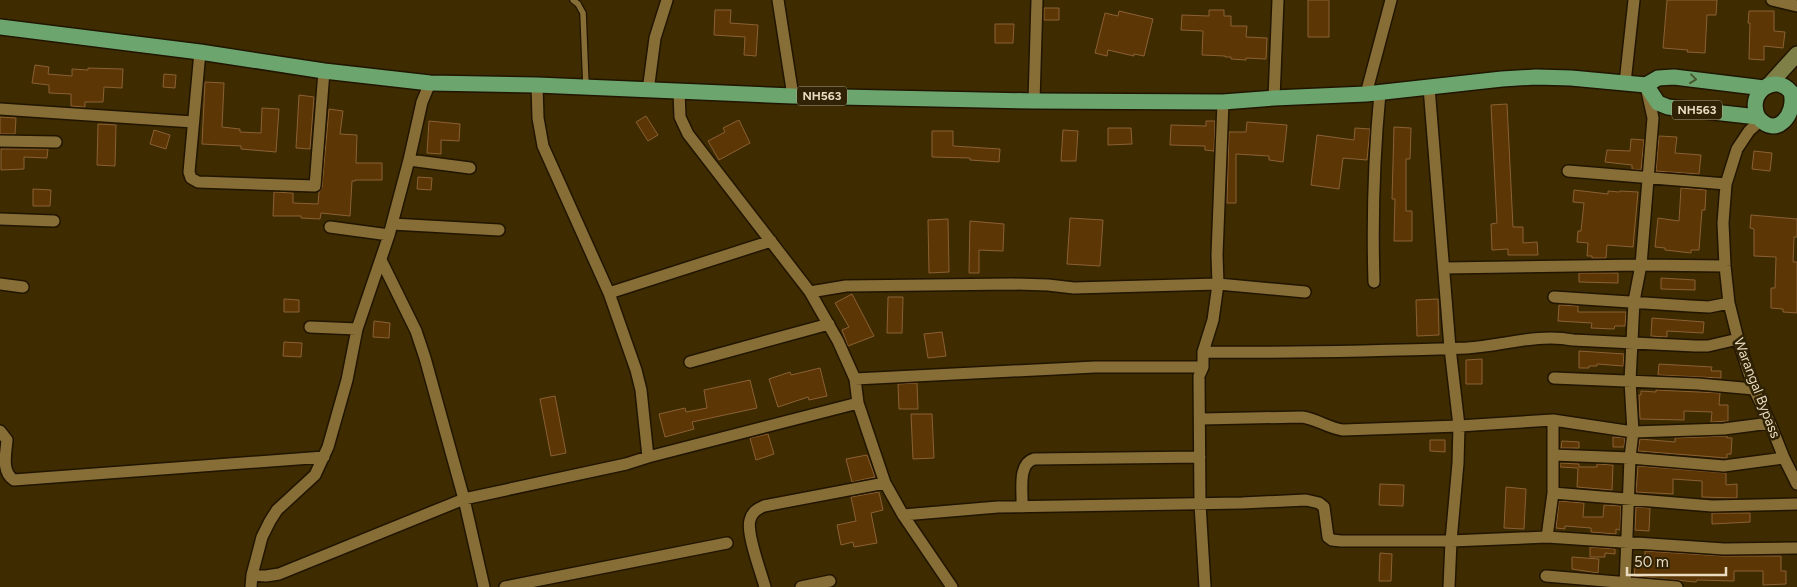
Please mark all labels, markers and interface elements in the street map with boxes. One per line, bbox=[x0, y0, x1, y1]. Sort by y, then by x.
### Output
one-way arrow bbox=[1689, 73, 1697, 84]
road number: NH563 bbox=[797, 86, 847, 105]
road number: NH563 bbox=[1672, 100, 1722, 120]
street label: Warangal Bypass bbox=[1730, 335, 1784, 441]
scale bar bbox=[1627, 544, 1726, 576]
text: 50 m bbox=[1634, 553, 1669, 571]

